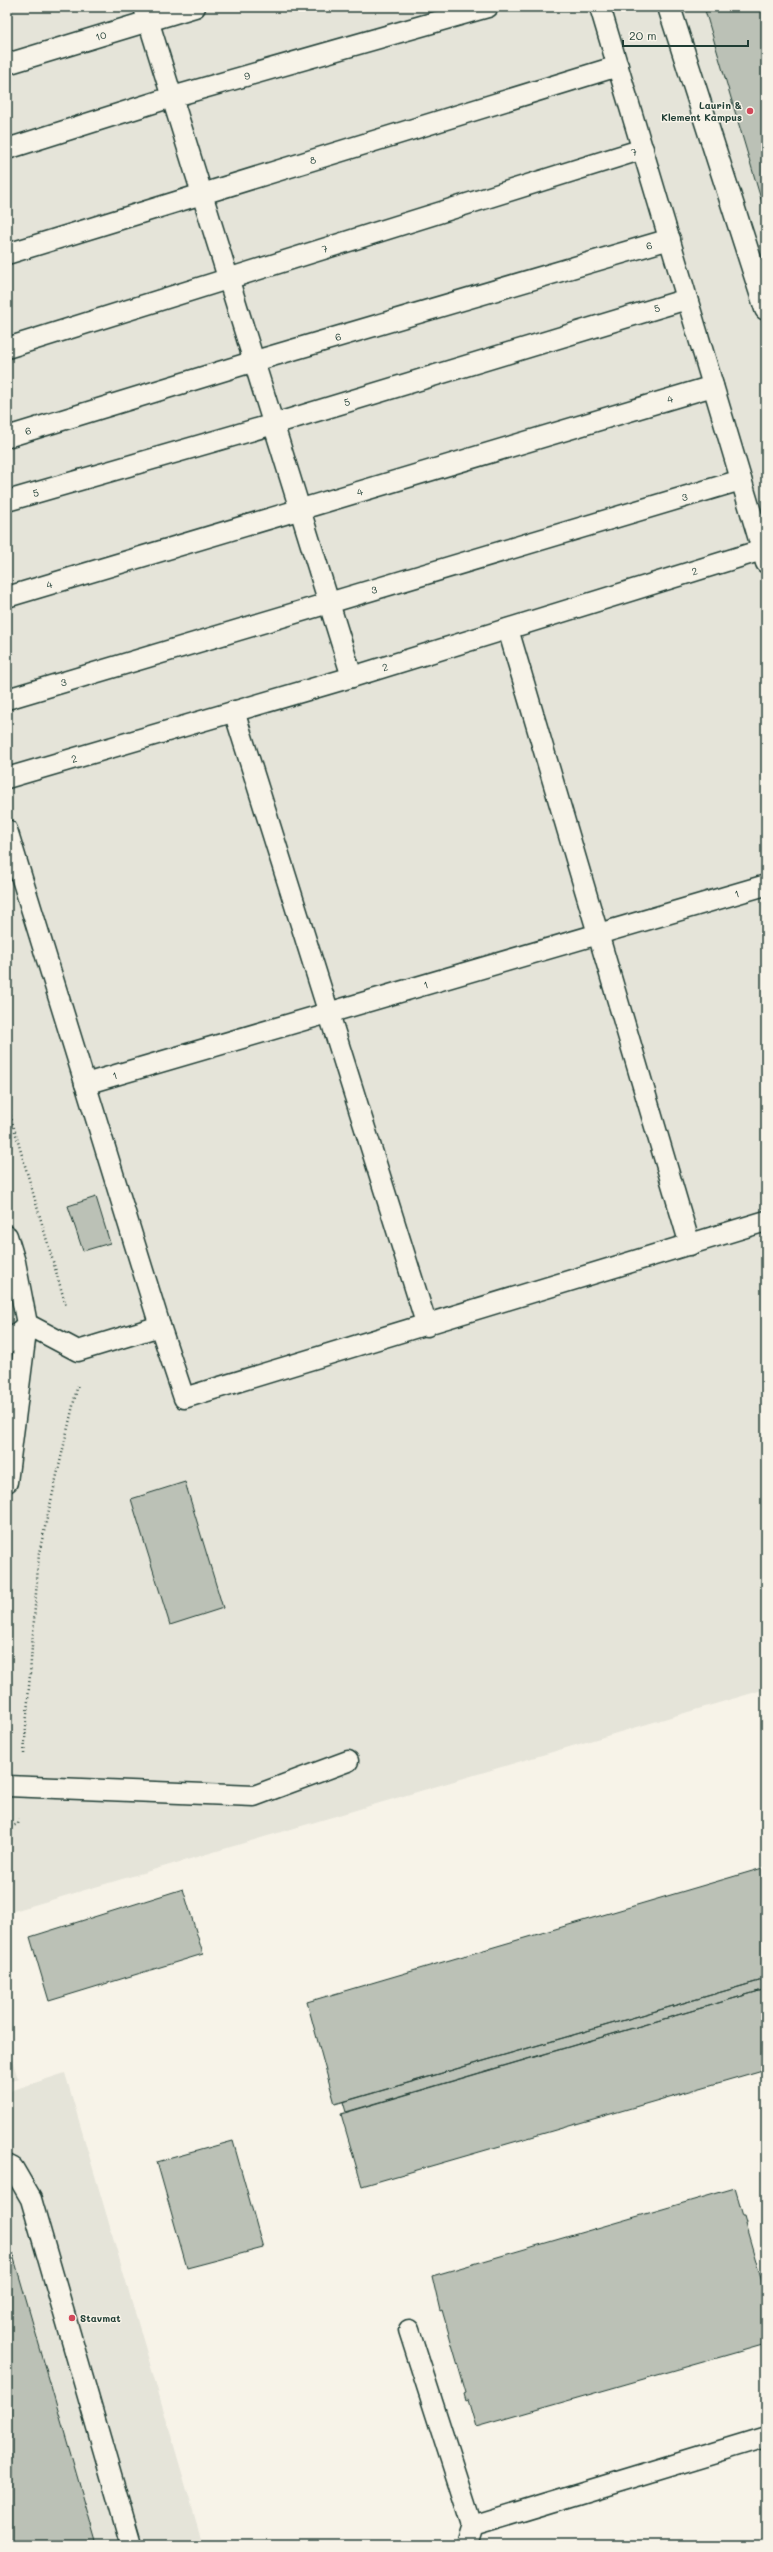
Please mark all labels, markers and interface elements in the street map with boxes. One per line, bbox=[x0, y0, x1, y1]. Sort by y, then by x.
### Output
scale bar bbox=[623, 22, 748, 48]
street label: 10 bbox=[94, 27, 108, 44]
text: 20 m bbox=[629, 27, 657, 43]
street label: 9 bbox=[242, 68, 252, 83]
place label: Laurin & Klement Kampus bbox=[661, 98, 742, 124]
marker: Laurin & Klement Kampus bbox=[745, 106, 755, 116]
street label: 7 bbox=[629, 144, 639, 159]
street label: 8 bbox=[308, 152, 318, 167]
street label: 6 bbox=[644, 238, 654, 253]
street label: 7 bbox=[320, 241, 330, 256]
street label: 5 bbox=[652, 300, 662, 316]
street label: 6 bbox=[333, 329, 343, 344]
street label: 4 bbox=[665, 391, 675, 406]
street label: 5 bbox=[342, 394, 352, 409]
street label: 6 bbox=[23, 423, 33, 438]
street label: 4 bbox=[355, 484, 365, 499]
street label: 5 bbox=[31, 485, 41, 500]
street label: 3 bbox=[680, 489, 689, 504]
street label: 2 bbox=[690, 563, 699, 578]
street label: 4 bbox=[44, 577, 54, 592]
street label: 3 bbox=[369, 582, 379, 597]
street label: 2 bbox=[380, 659, 390, 674]
street label: 3 bbox=[59, 675, 68, 690]
street label: 2 bbox=[70, 751, 79, 766]
street label: 1 bbox=[733, 886, 741, 901]
street label: 1 bbox=[422, 977, 430, 992]
street label: 1 bbox=[111, 1068, 119, 1083]
place label: Stavmat bbox=[80, 2311, 121, 2325]
marker: Stavmat bbox=[67, 2313, 77, 2323]

